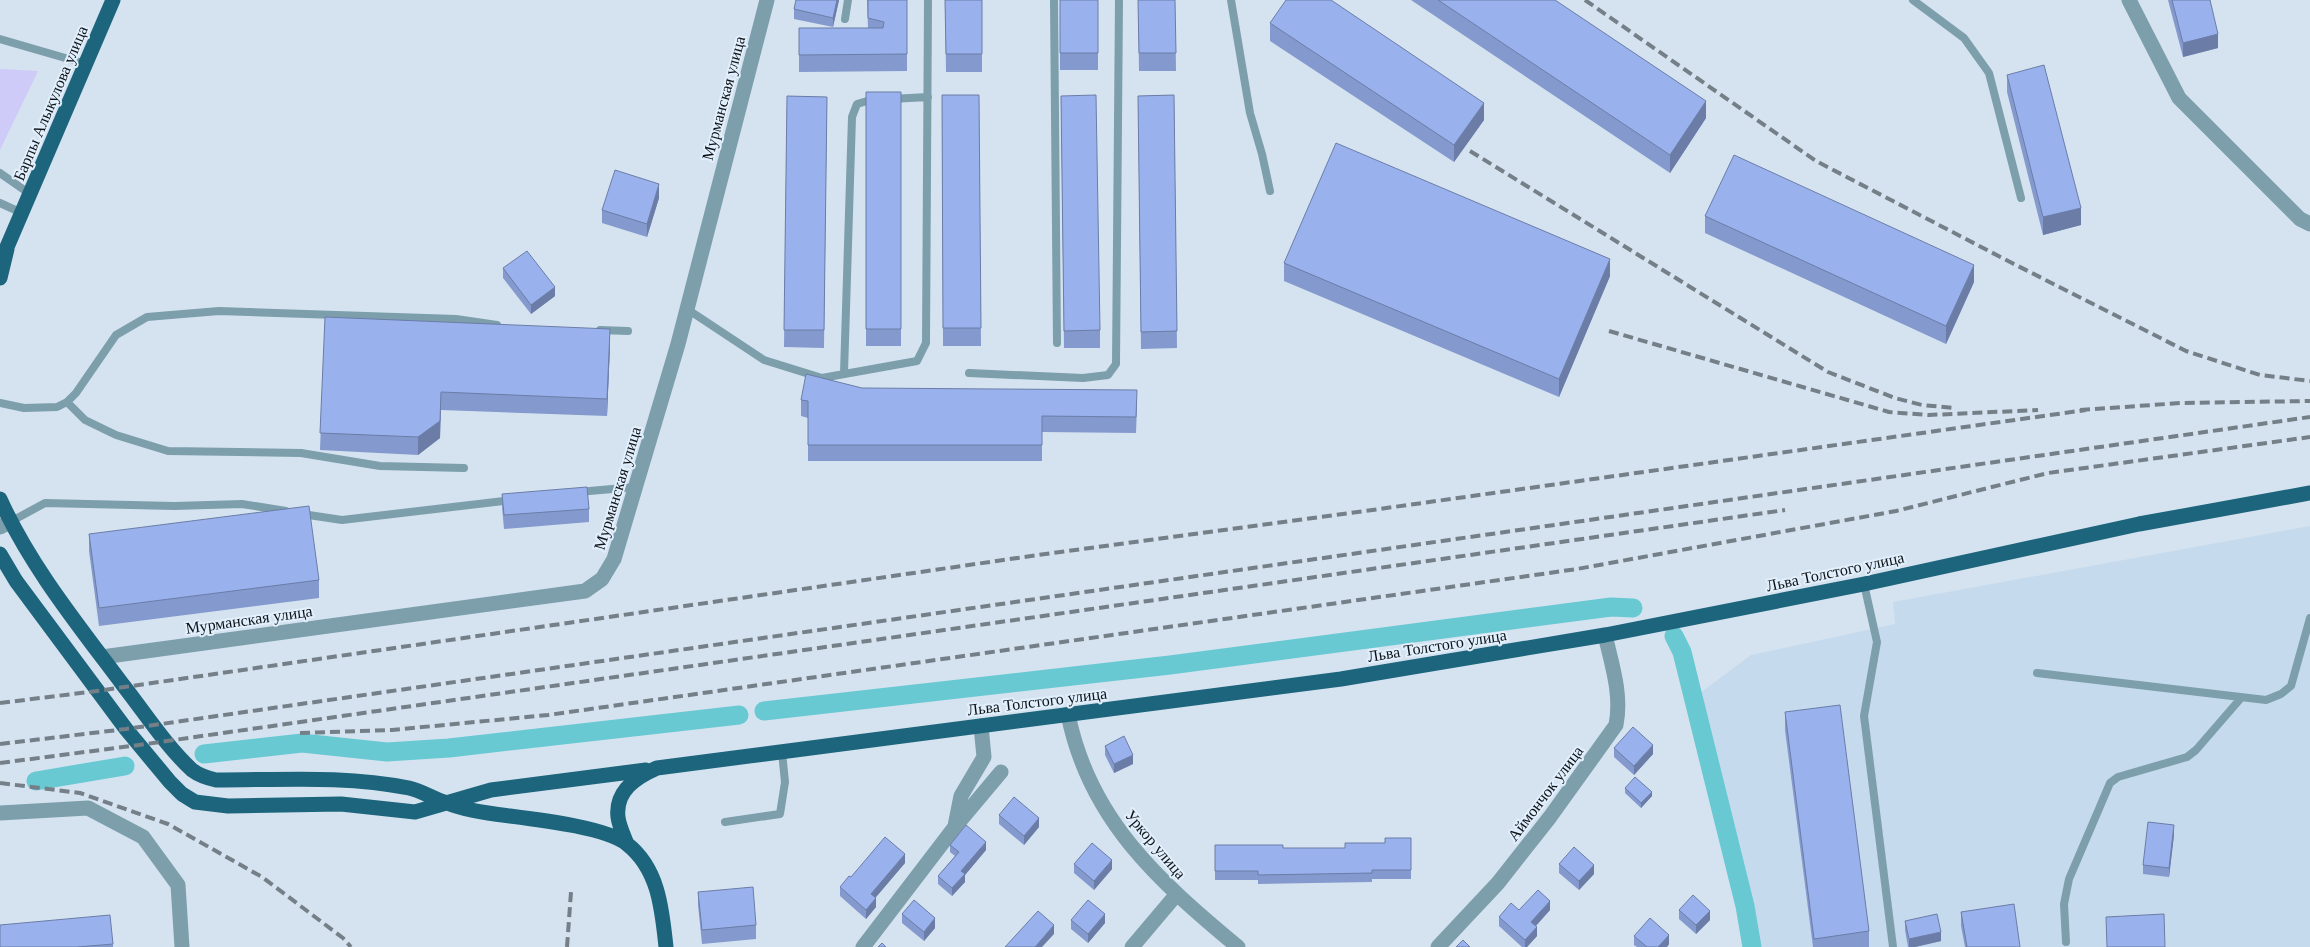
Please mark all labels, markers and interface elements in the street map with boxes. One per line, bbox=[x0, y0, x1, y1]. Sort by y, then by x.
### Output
street label: Барпы Алыкулова улица bbox=[10, 23, 92, 184]
street label: Мурманская улица bbox=[699, 34, 749, 162]
street label: Мурманская улица bbox=[591, 425, 645, 552]
street label: Льва Толстого улица bbox=[1765, 549, 1906, 595]
street label: Мурманская улица bbox=[185, 602, 314, 638]
street label: Льва Толстого улица bbox=[1366, 626, 1508, 666]
street label: Льва Толстого улица bbox=[966, 684, 1108, 719]
street label: Аймончок улица bbox=[1504, 743, 1587, 845]
street label: Уркор улица bbox=[1121, 807, 1189, 883]

